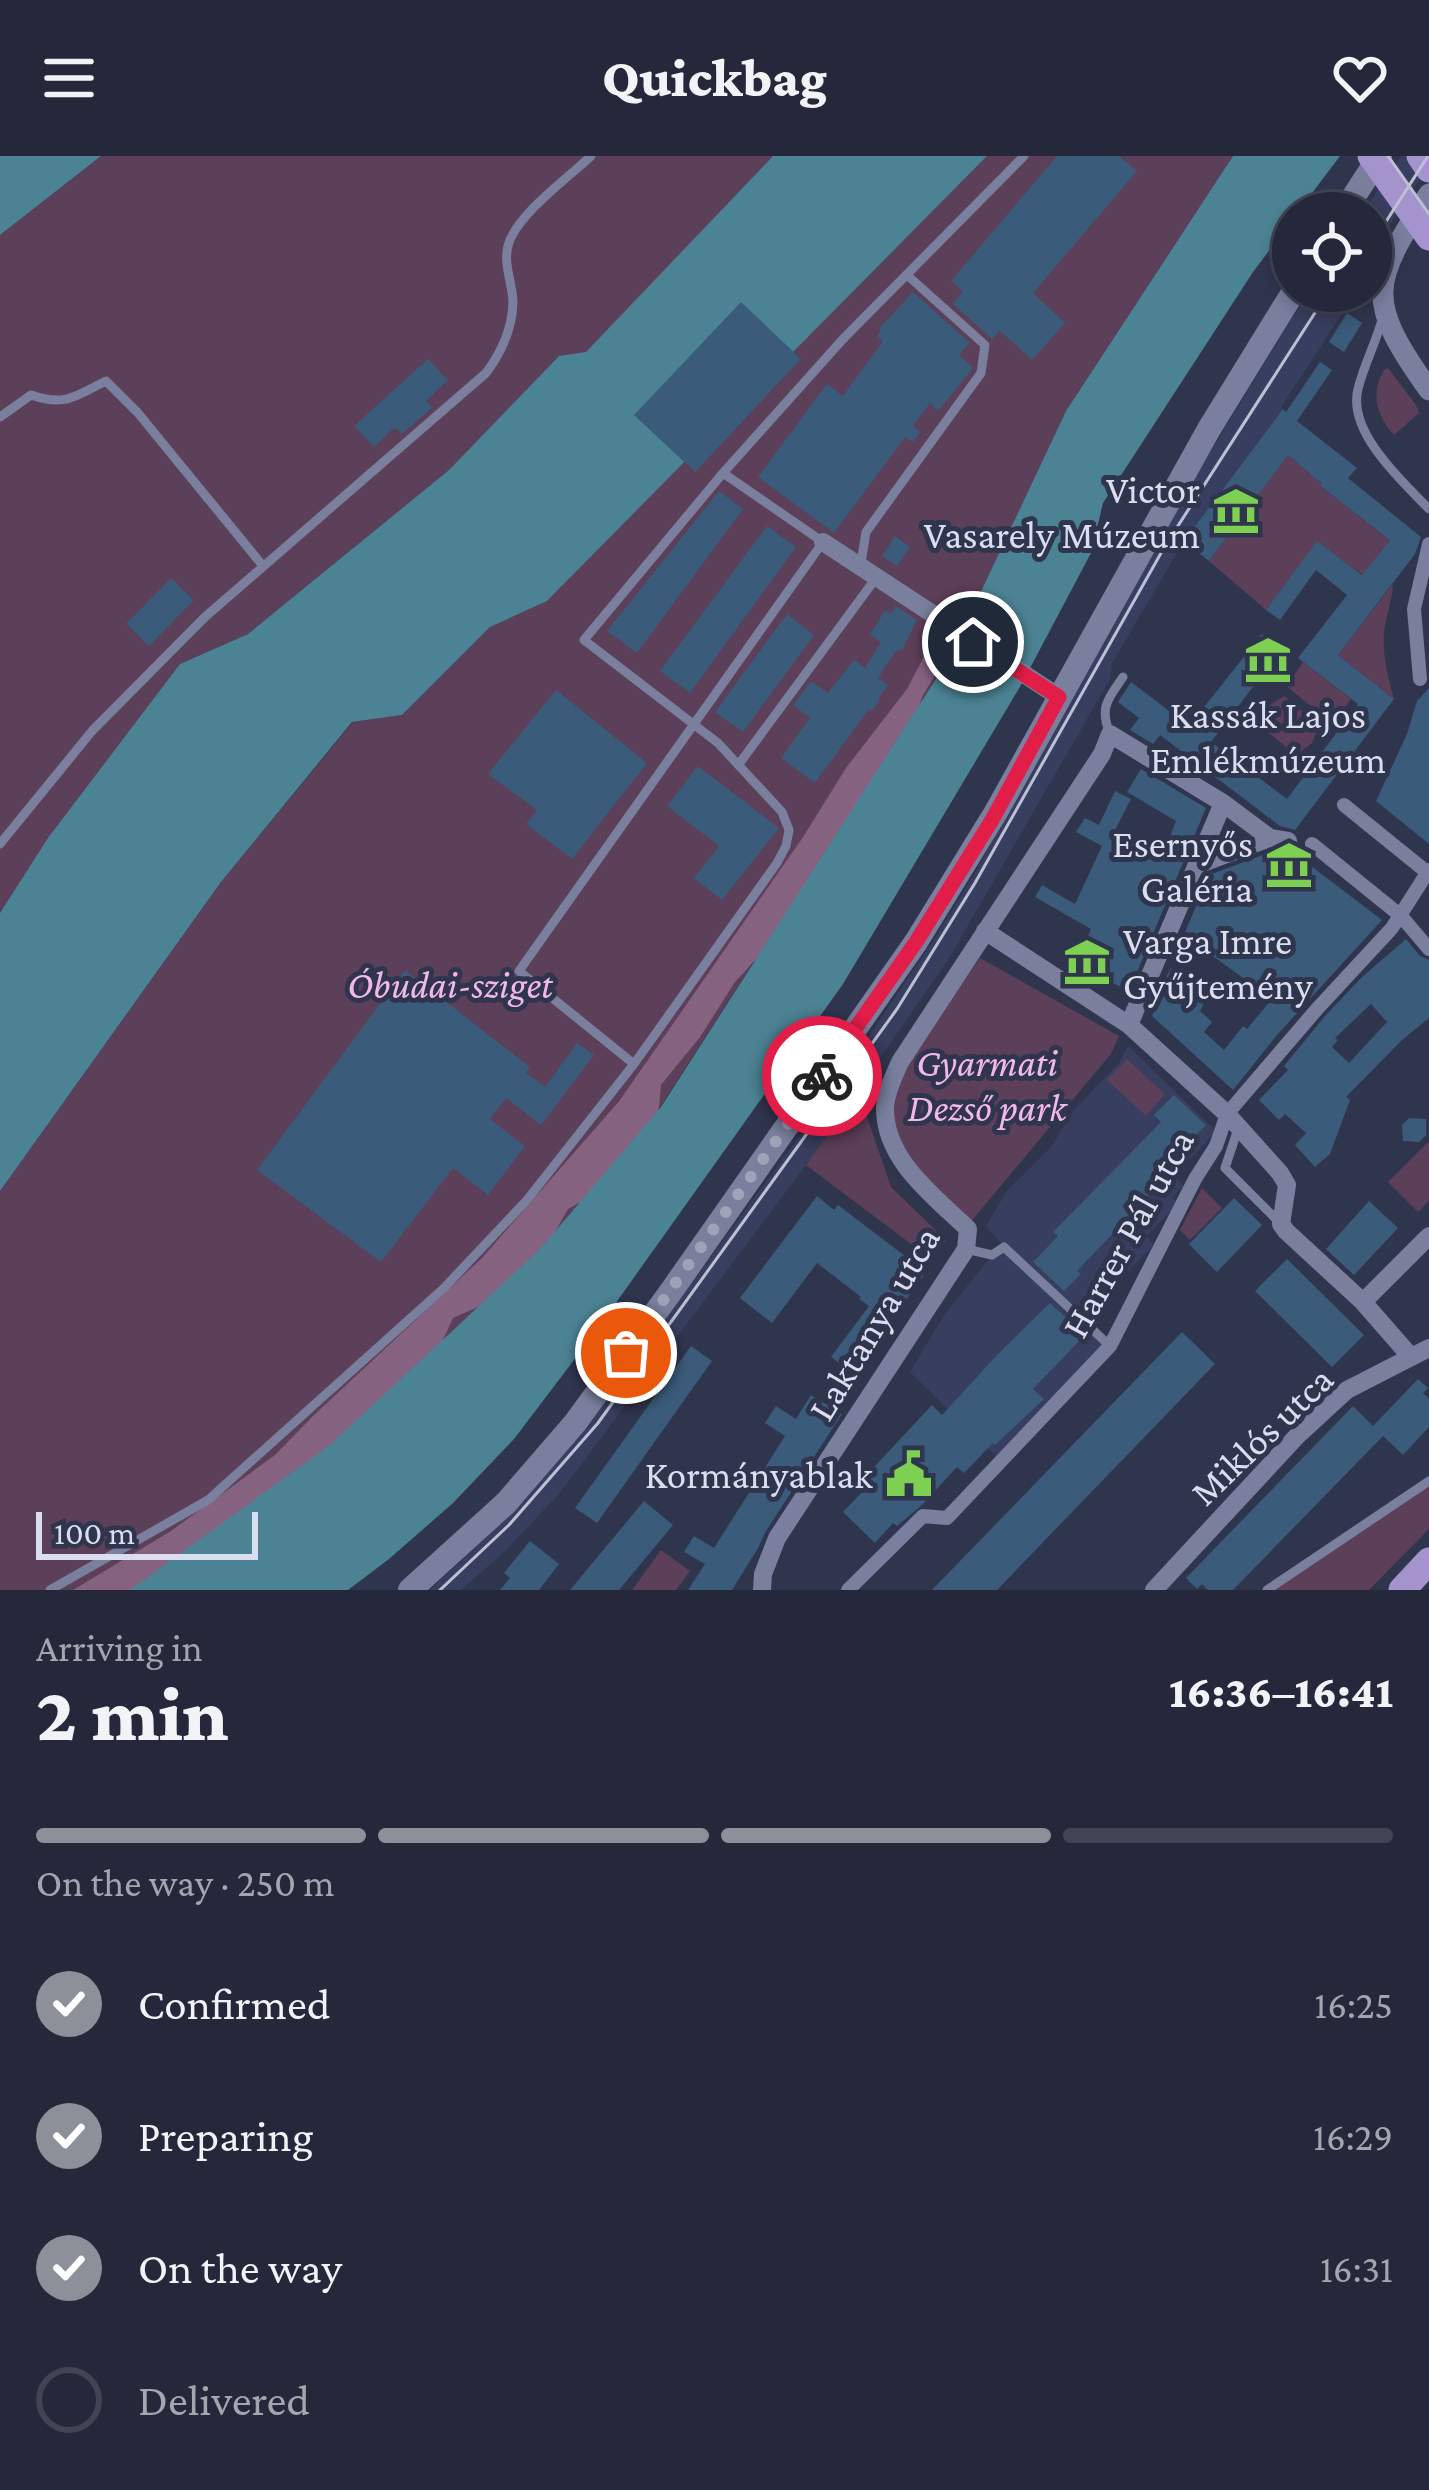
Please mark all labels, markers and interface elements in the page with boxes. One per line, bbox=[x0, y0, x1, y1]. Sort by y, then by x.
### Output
icon: menu bbox=[36, 45, 102, 111]
icon: heart bbox=[1327, 45, 1393, 111]
text: Quickbag bbox=[602, 48, 827, 108]
map controls bbox=[1272, 192, 1392, 312]
button: locate bbox=[1272, 192, 1392, 312]
place label: Victor Vasarely Múzeum bbox=[924, 468, 1200, 557]
museum icon: Victor Vasarely Múzeum bbox=[1211, 486, 1261, 536]
pin bbox=[922, 591, 1024, 693]
icon: home bbox=[940, 609, 1006, 675]
museum icon: Kassák Lajos Emlékmúzeum bbox=[1243, 635, 1293, 685]
place label: Kassák Lajos Emlékmúzeum bbox=[1150, 693, 1386, 781]
place label: Esernyős Galéria bbox=[1112, 822, 1253, 910]
museum icon: Esernyős Galéria bbox=[1264, 840, 1314, 890]
place label: Varga Imre Gyűjtemény bbox=[1123, 919, 1314, 1009]
museum icon: Varga Imre Gyűjtemény bbox=[1062, 937, 1112, 987]
park label: Óbudai-sziget bbox=[347, 963, 553, 1007]
courier bbox=[762, 1016, 882, 1136]
park label: Gyarmati Dezső park bbox=[908, 1041, 1068, 1130]
icon: bike bbox=[789, 1043, 855, 1109]
street label: Harrer Pál utca bbox=[1053, 1122, 1202, 1345]
street label: Laktanya utca bbox=[799, 1219, 949, 1428]
pin bbox=[575, 1302, 677, 1404]
icon: bag bbox=[593, 1320, 659, 1386]
street label: Miklós utca bbox=[1181, 1357, 1341, 1514]
public building icon: Kormányablak bbox=[884, 1449, 934, 1499]
place label: Kormányablak bbox=[645, 1453, 873, 1497]
scale bar bbox=[36, 1506, 258, 1559]
text: 100 m bbox=[54, 1514, 135, 1551]
text: Arriving in bbox=[36, 1626, 203, 1669]
text: 16:36–16:41 bbox=[1169, 1667, 1393, 1717]
text: 2 min bbox=[36, 1670, 229, 1757]
text: On the way · 250 m bbox=[36, 1861, 335, 1904]
icon: check bbox=[36, 1971, 102, 2037]
text: Confirmed bbox=[138, 1979, 330, 2029]
text: 16:25 bbox=[1314, 1983, 1393, 2026]
icon: check bbox=[36, 2103, 102, 2169]
text: Preparing bbox=[138, 2111, 314, 2161]
text: 16:29 bbox=[1313, 2115, 1393, 2158]
icon: check bbox=[36, 2235, 102, 2301]
text: On the way bbox=[138, 2243, 342, 2293]
text: 16:31 bbox=[1320, 2247, 1393, 2290]
text: Delivered bbox=[138, 2375, 310, 2425]

